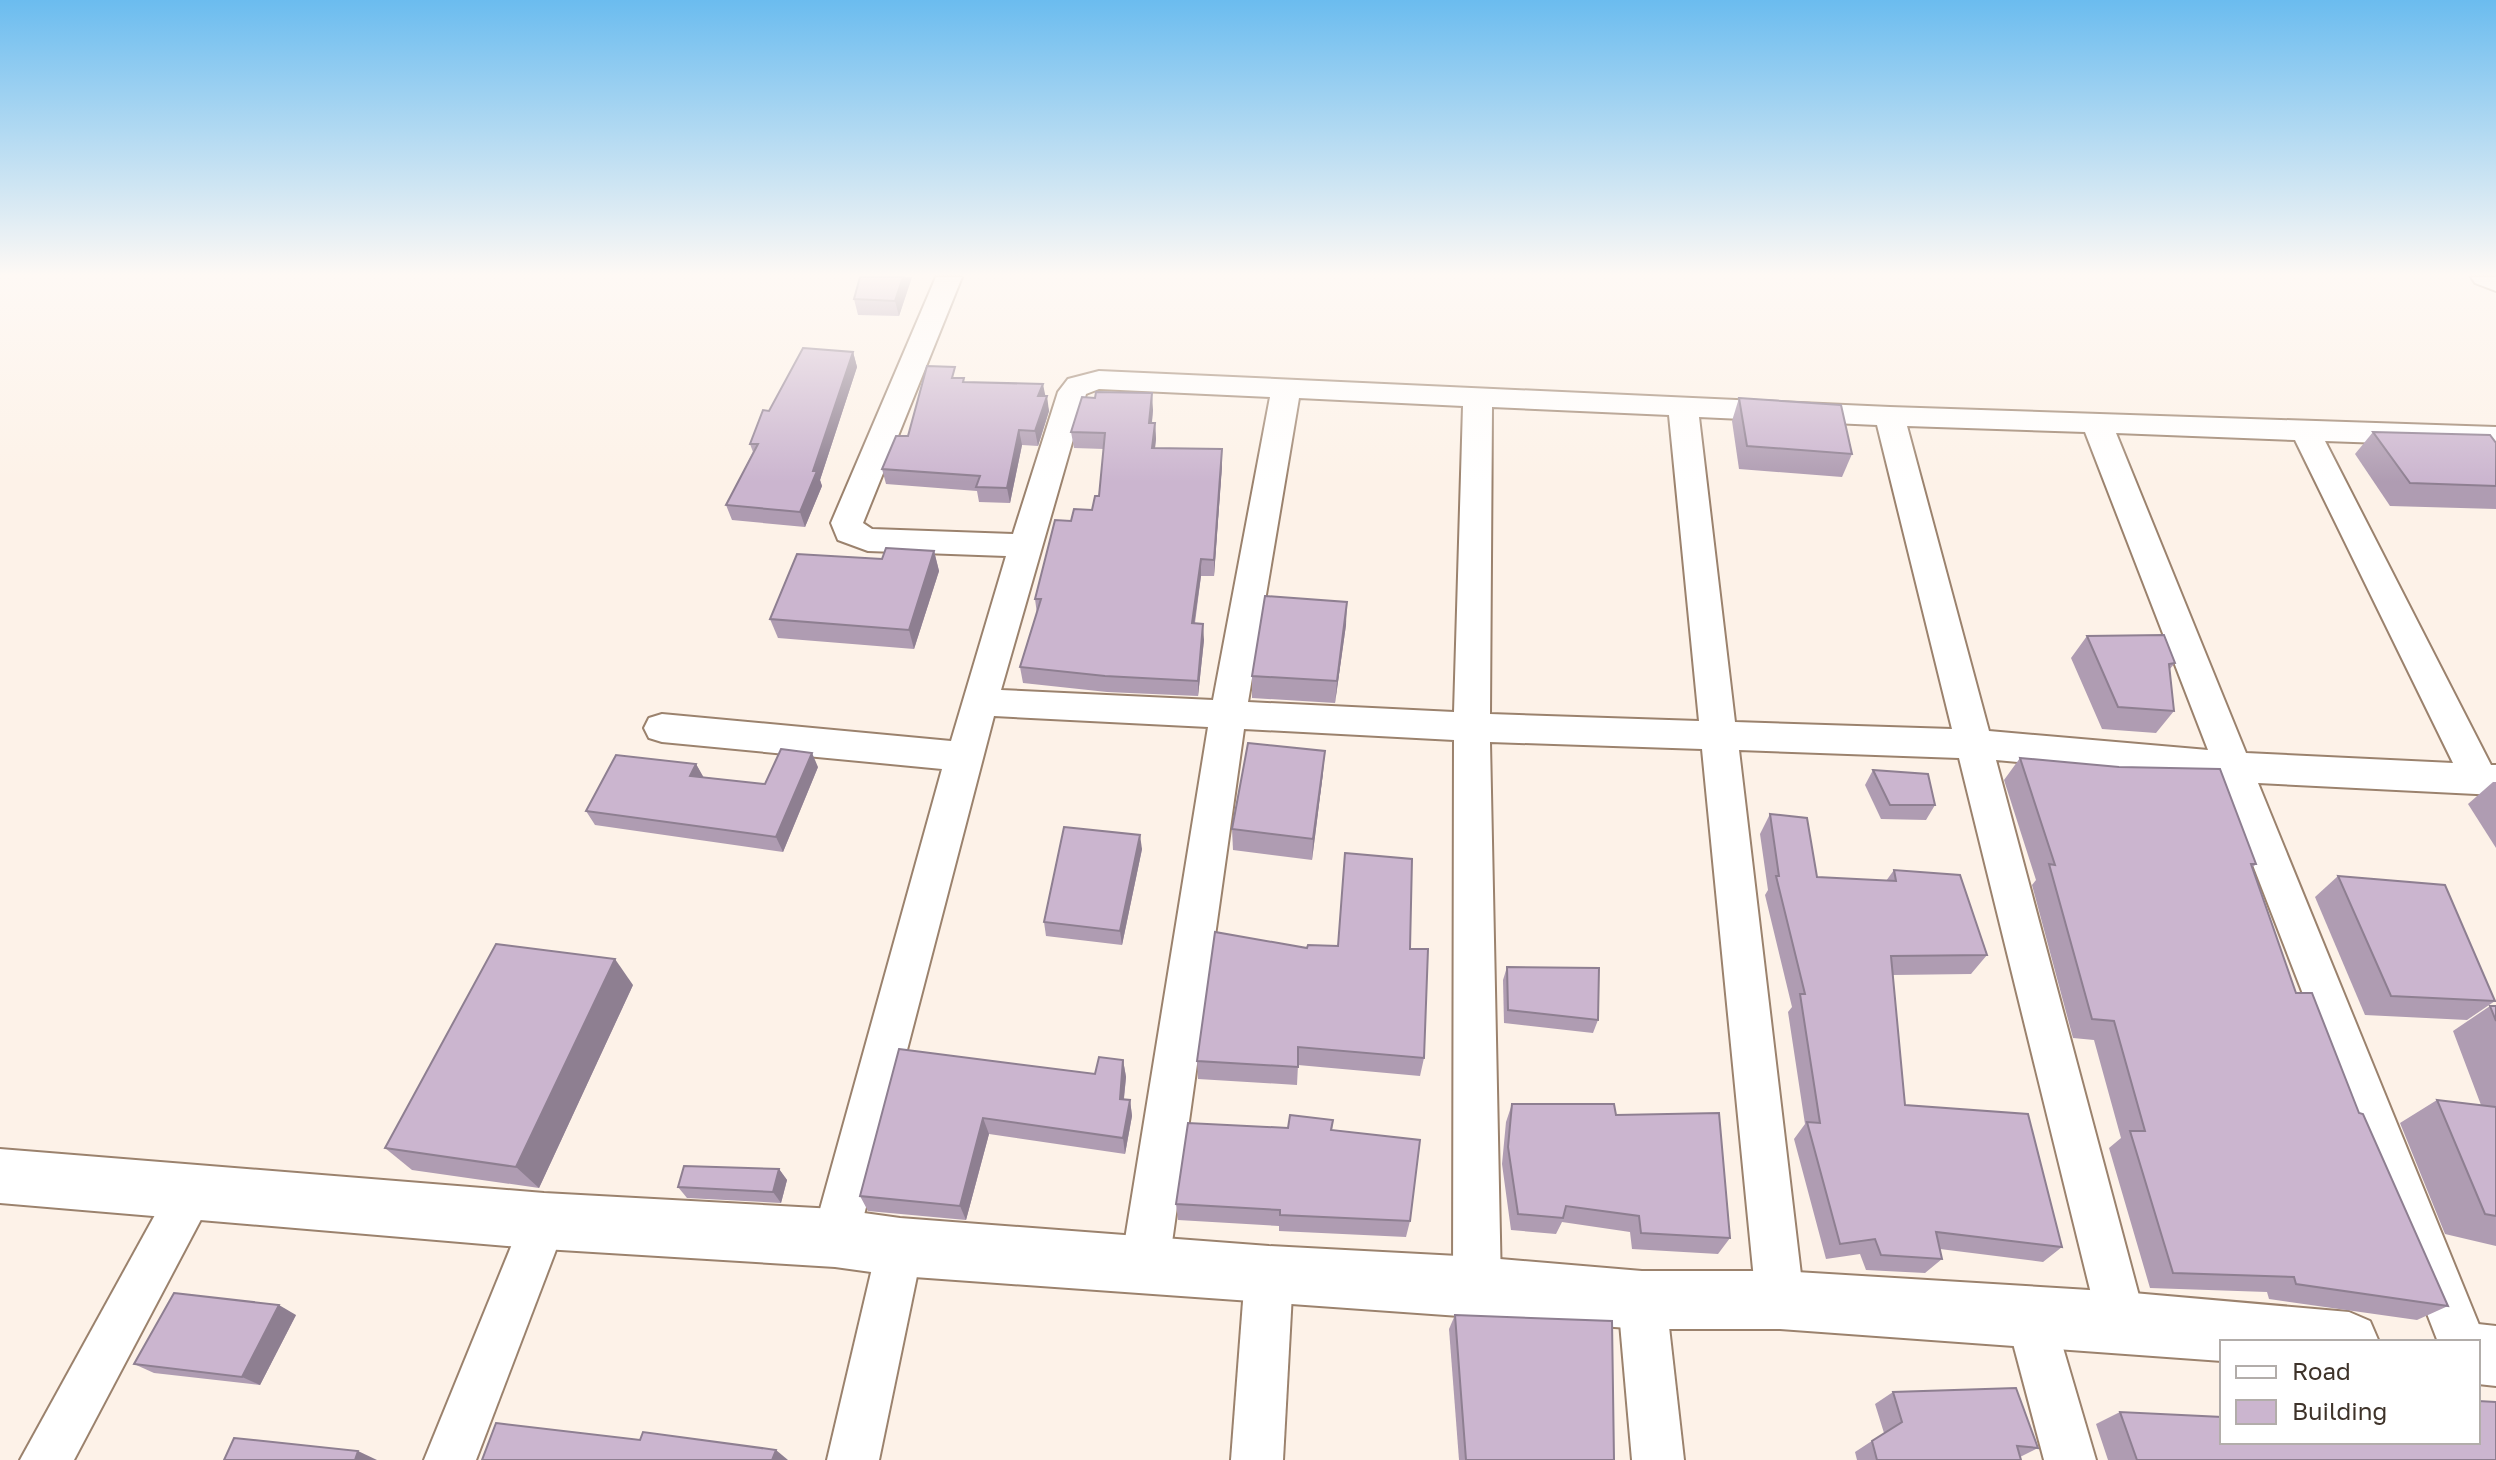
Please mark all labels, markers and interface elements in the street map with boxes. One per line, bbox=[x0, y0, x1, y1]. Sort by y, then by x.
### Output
legend bbox=[2220, 1340, 2480, 1444]
text: Road bbox=[2292, 1356, 2351, 1385]
text: Building bbox=[2292, 1396, 2387, 1425]

